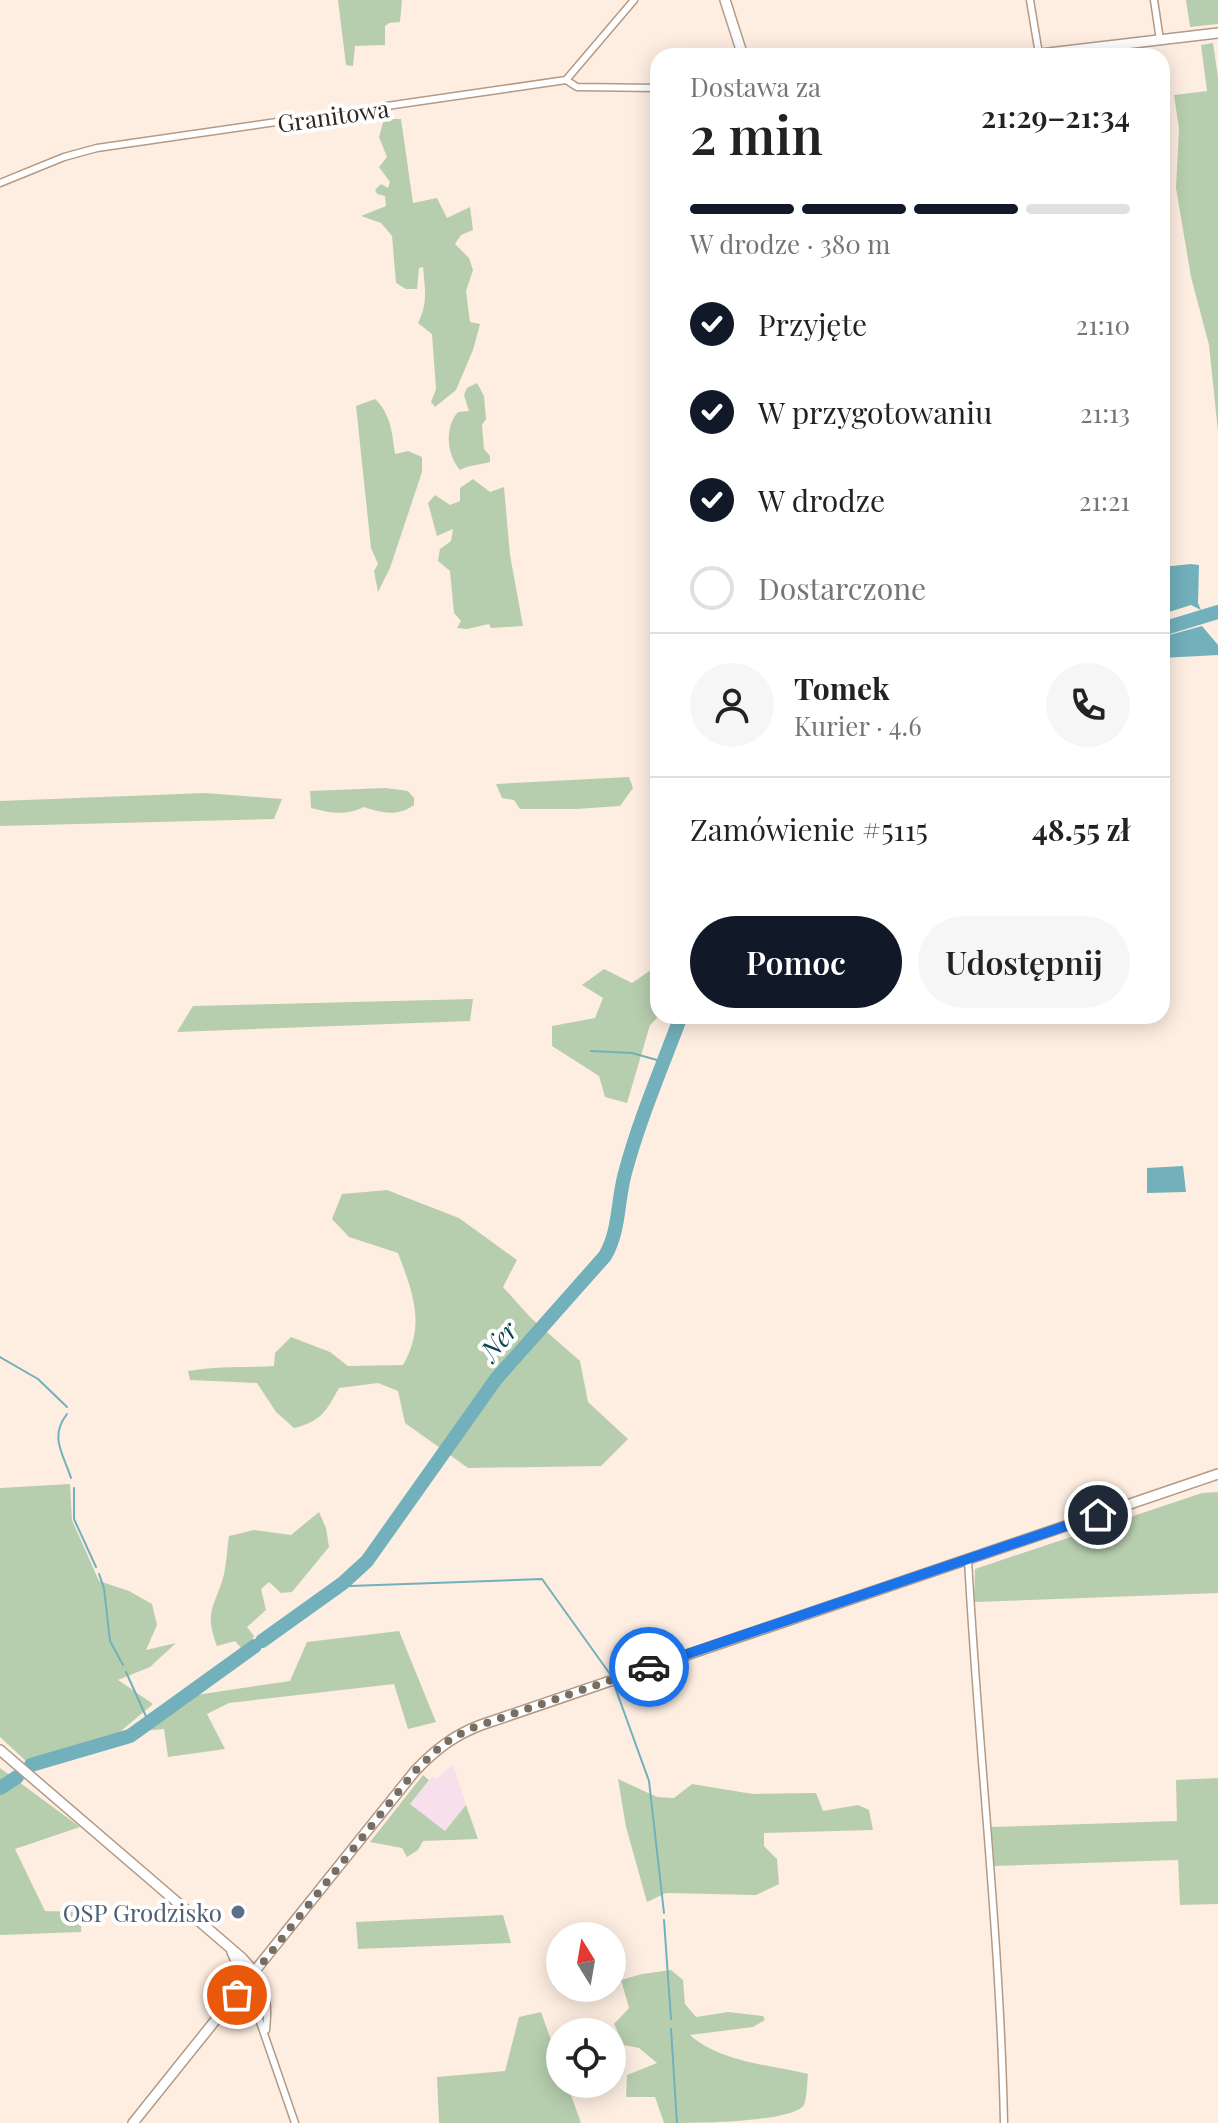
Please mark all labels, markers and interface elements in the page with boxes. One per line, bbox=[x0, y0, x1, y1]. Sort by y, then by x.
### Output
text: Dostawa za bbox=[690, 69, 821, 104]
street label: Granitowa bbox=[275, 91, 391, 139]
text: 21:29–21:34 bbox=[981, 96, 1130, 136]
text: 2 min bbox=[690, 99, 823, 168]
text: W drodze · 380 m bbox=[690, 226, 890, 261]
icon: check bbox=[690, 302, 734, 346]
text: Przyjęte bbox=[758, 304, 867, 344]
text: 21:10 bbox=[1076, 307, 1130, 342]
icon: check bbox=[690, 390, 734, 434]
text: W przygotowaniu bbox=[758, 392, 992, 432]
text: 21:13 bbox=[1080, 395, 1130, 430]
icon: check bbox=[690, 478, 734, 522]
text: W drodze bbox=[758, 480, 885, 520]
text: 21:21 bbox=[1079, 483, 1130, 518]
text: Dostarczone bbox=[758, 568, 926, 608]
button: person bbox=[690, 663, 774, 747]
button: phone bbox=[1046, 663, 1130, 747]
text: Tomek bbox=[794, 668, 890, 708]
text: Kurier · 4.6 bbox=[794, 708, 922, 743]
text: Zamówienie #5115 bbox=[690, 809, 928, 849]
text: 48.55 zł bbox=[1032, 809, 1130, 849]
button: Pomoc bbox=[690, 916, 902, 1008]
button: Udostępnij bbox=[918, 916, 1130, 1008]
water label: Ner bbox=[470, 1312, 525, 1368]
pin bbox=[1064, 1481, 1132, 1549]
icon: home bbox=[1076, 1493, 1120, 1537]
courier bbox=[609, 1627, 689, 1707]
icon: car bbox=[627, 1645, 671, 1689]
place label: OSP Grodzisko bbox=[63, 1896, 222, 1928]
marker: OSP Grodzisko bbox=[229, 1903, 247, 1921]
north arrow bbox=[546, 1922, 626, 2002]
map controls bbox=[546, 1922, 626, 2098]
pin bbox=[203, 1961, 271, 2029]
icon: bag bbox=[215, 1973, 259, 2017]
button: locate bbox=[546, 2018, 626, 2098]

